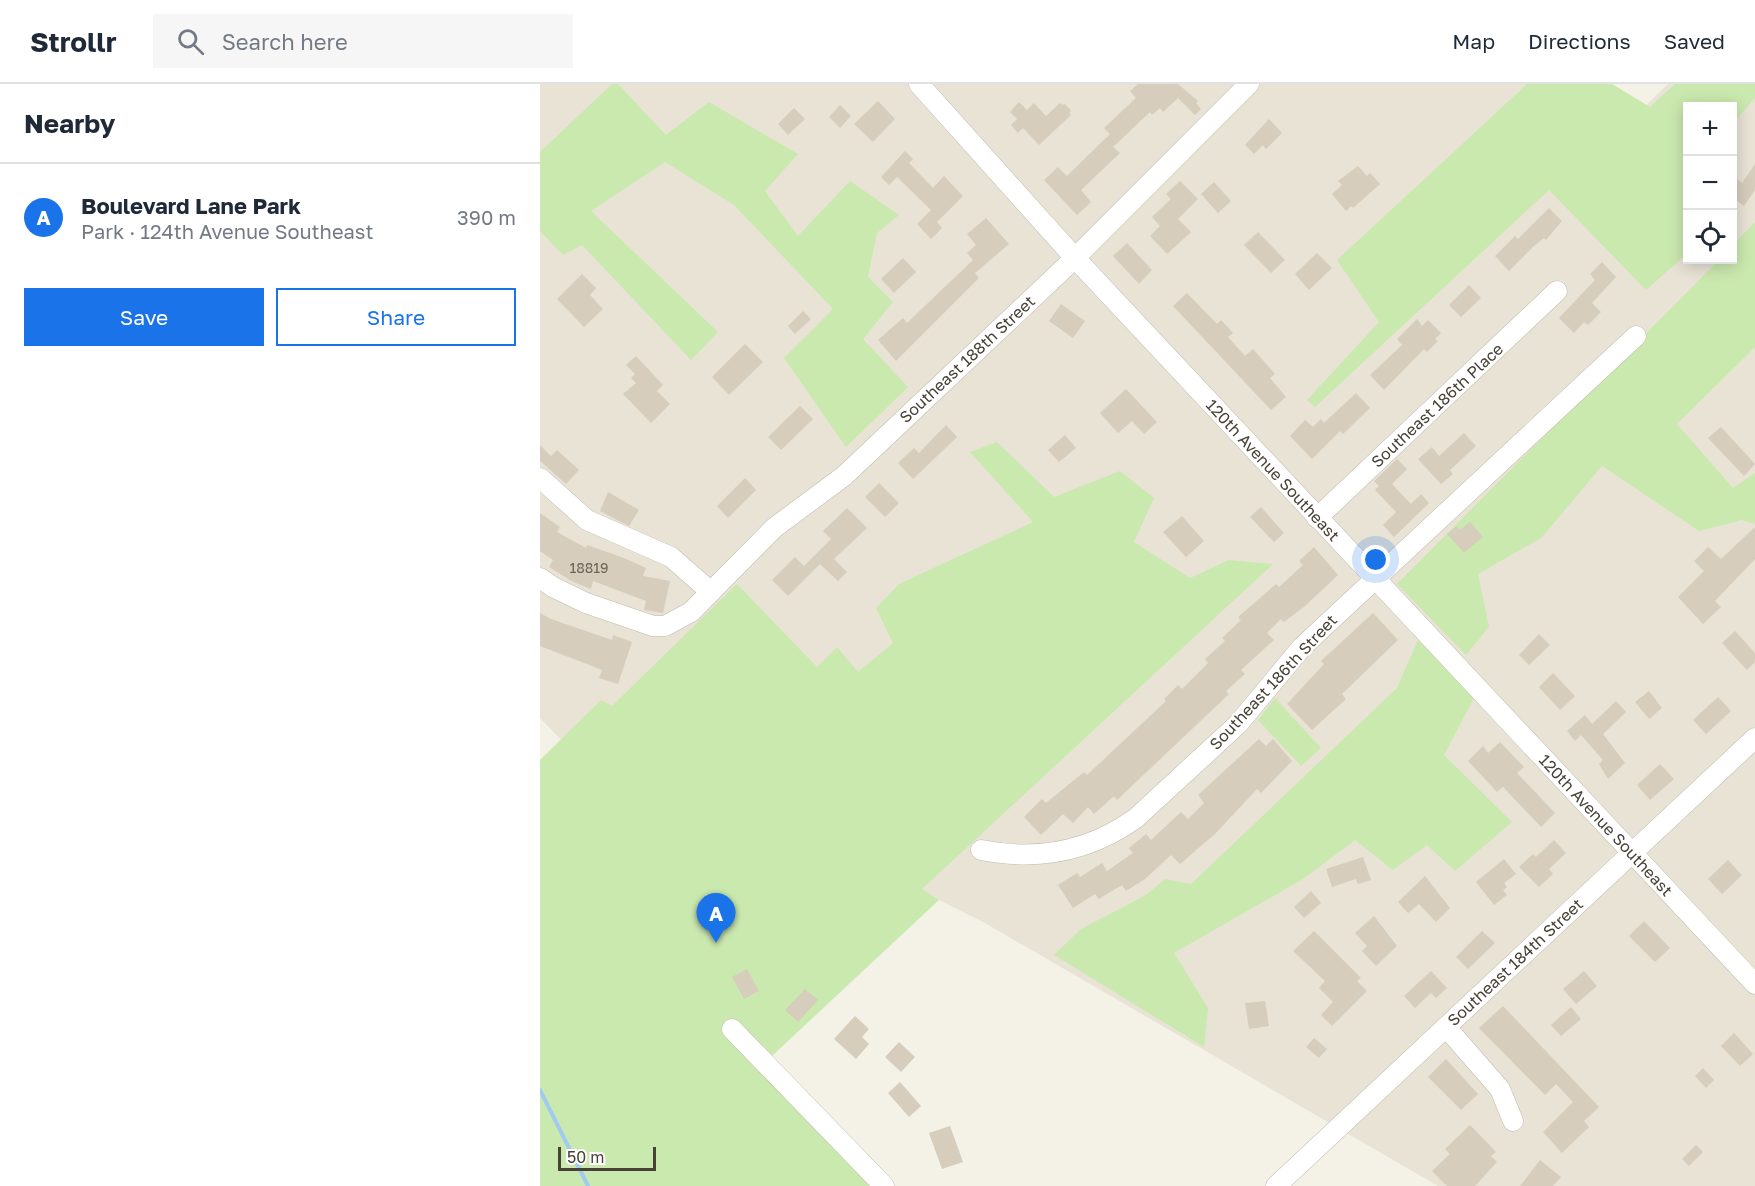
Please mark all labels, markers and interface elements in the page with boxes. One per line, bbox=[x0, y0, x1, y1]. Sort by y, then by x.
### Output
search box bbox=[153, 14, 573, 68]
text: Strollr bbox=[30, 25, 117, 58]
icon: search bbox=[174, 25, 207, 58]
text: Search here bbox=[222, 28, 348, 55]
text: Map bbox=[1452, 28, 1495, 54]
text: Directions bbox=[1528, 28, 1631, 54]
text: Saved bbox=[1664, 28, 1725, 54]
map controls bbox=[1683, 102, 1737, 264]
button: + bbox=[1683, 102, 1737, 156]
text: Nearby bbox=[24, 108, 115, 139]
button: − bbox=[1683, 156, 1737, 210]
text: Boulevard Lane Park bbox=[81, 192, 301, 219]
text: A bbox=[36, 205, 51, 229]
text: 390 m bbox=[457, 205, 516, 229]
button: locate bbox=[1683, 210, 1737, 264]
text: Park · 124th Avenue Southeast bbox=[81, 219, 373, 243]
button: Save bbox=[24, 288, 264, 346]
button: Share bbox=[276, 288, 516, 346]
street label: Southeast 188th Street bbox=[895, 291, 1039, 427]
street label: Southeast 186th Place bbox=[1367, 339, 1507, 471]
street label: 120th Avenue Southeast bbox=[1202, 395, 1344, 545]
your location bbox=[1361, 545, 1390, 574]
house number: 18819 bbox=[569, 559, 609, 576]
street label: Southeast 186th Street bbox=[1205, 610, 1341, 754]
street label: 120th Avenue Southeast bbox=[1535, 750, 1677, 900]
pin: A bbox=[696, 894, 735, 943]
street label: Southeast 184th Street bbox=[1443, 894, 1587, 1030]
scale bar bbox=[558, 1144, 656, 1172]
text: 50 m bbox=[567, 1147, 604, 1167]

